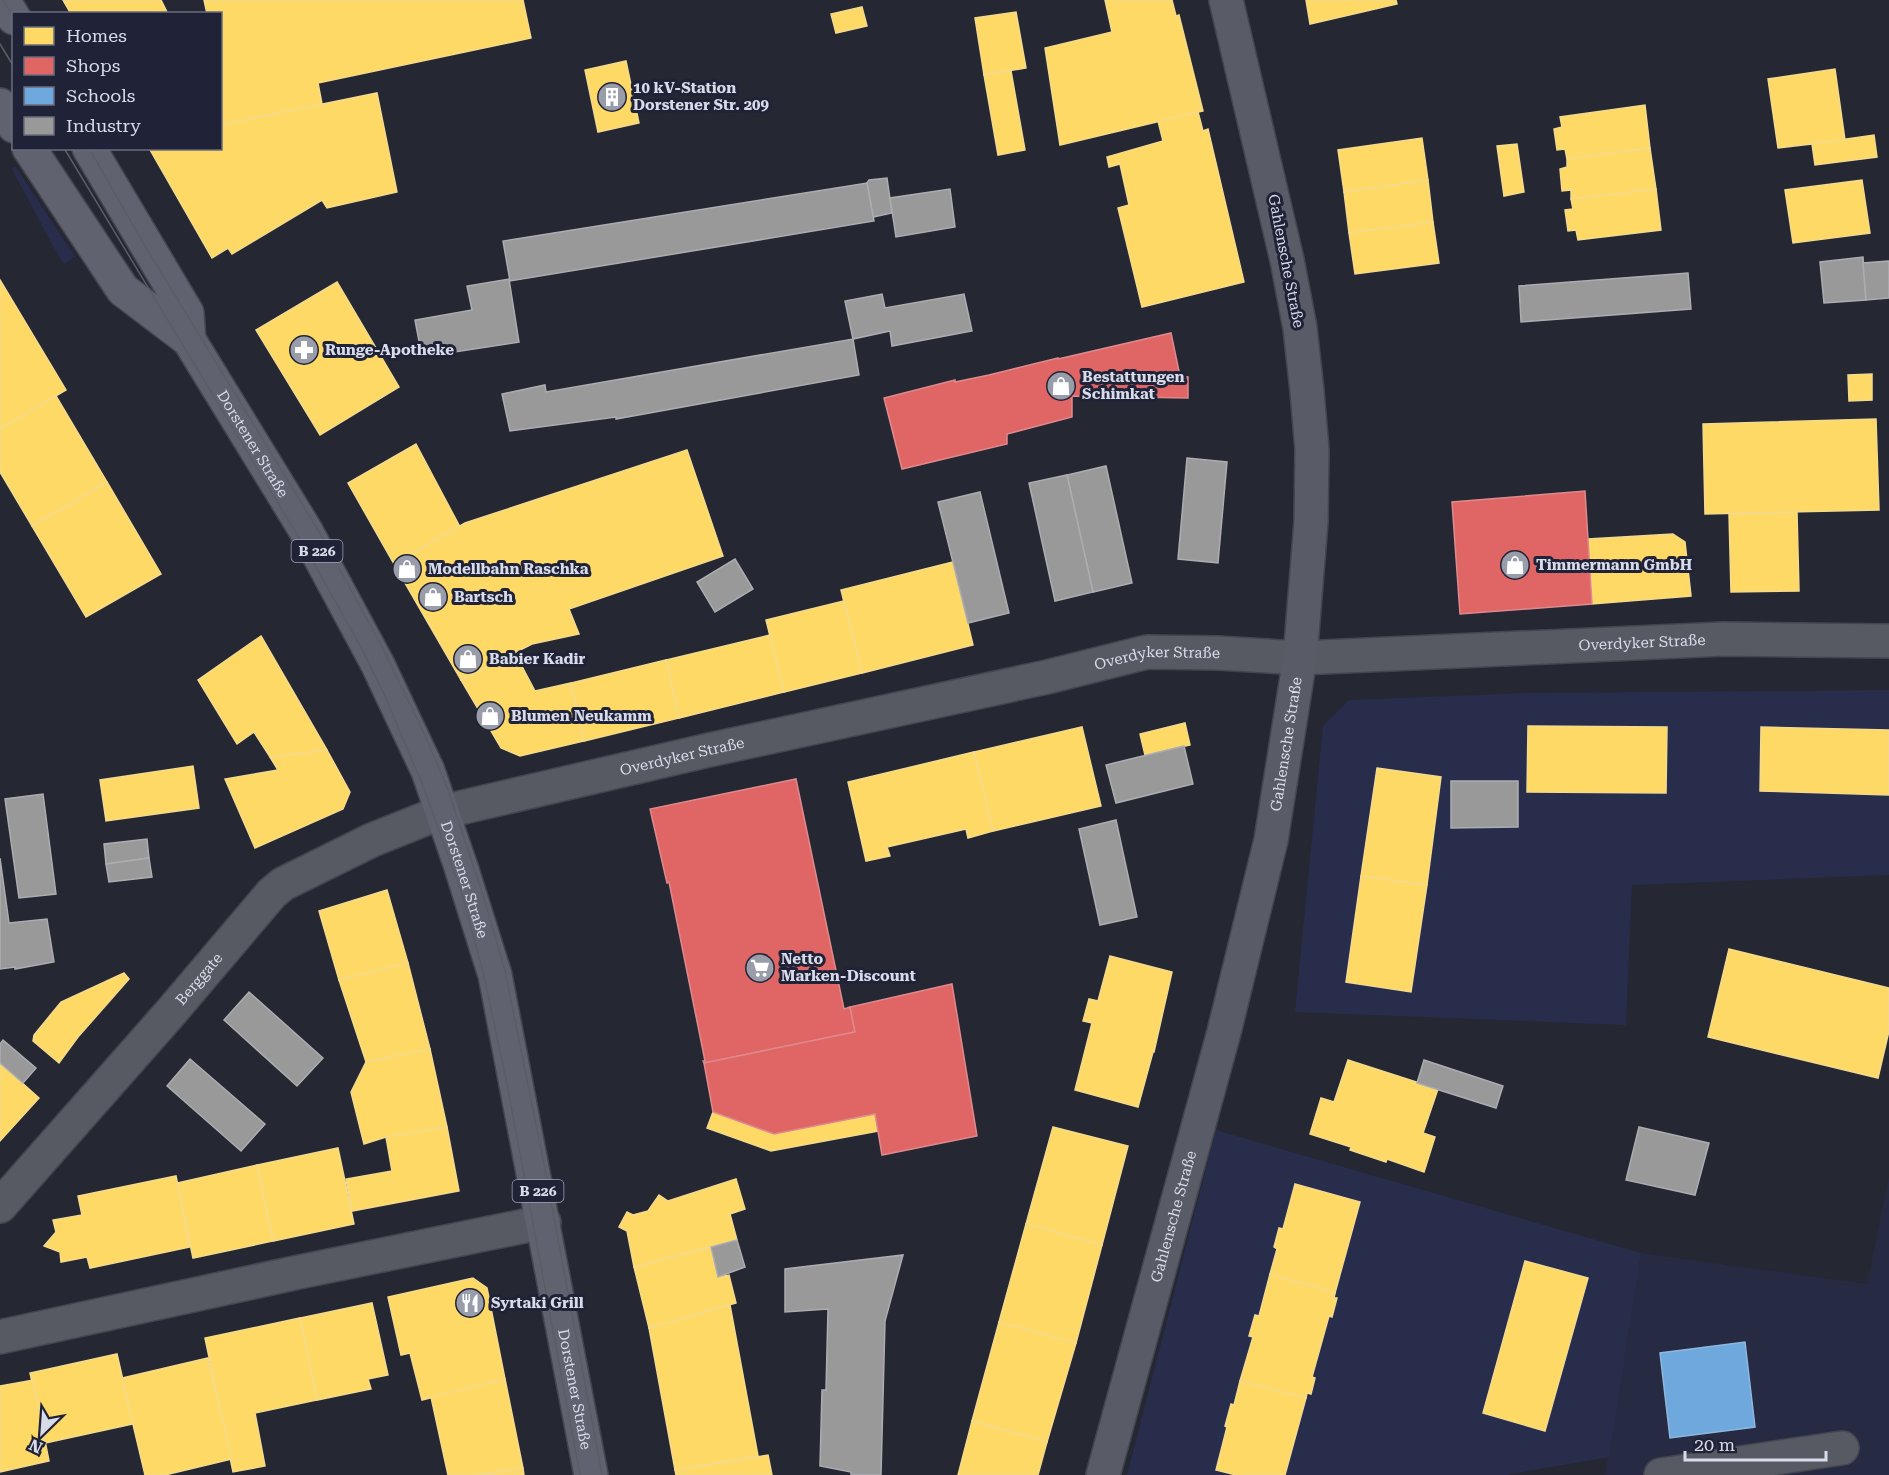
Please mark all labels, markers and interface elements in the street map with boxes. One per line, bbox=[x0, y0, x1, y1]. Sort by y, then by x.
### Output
legend bbox=[12, 12, 222, 150]
text: Homes bbox=[66, 25, 127, 46]
text: Shops bbox=[66, 55, 120, 76]
place label: 10 kV-Station Dorstener Str. 209 bbox=[633, 79, 769, 114]
building icon: 10 kV-Station Dorstener Str. 209 bbox=[596, 81, 628, 113]
text: Schools bbox=[66, 85, 135, 106]
text: Industry bbox=[66, 115, 141, 136]
street label: Gahlensche Straße bbox=[1264, 193, 1308, 329]
pharmacy icon: Runge-Apotheke bbox=[288, 334, 320, 366]
place label: Runge-Apotheke bbox=[325, 341, 454, 359]
place label: Bestattungen Schimkat bbox=[1082, 368, 1185, 403]
shop icon: Bestattungen Schimkat bbox=[1045, 370, 1077, 402]
street label: Dorstener Straße bbox=[213, 387, 292, 501]
road number: B 226 bbox=[292, 540, 342, 562]
shop icon: Timmermann GmbH bbox=[1499, 549, 1531, 581]
shop icon: Modellbahn Raschka bbox=[391, 553, 423, 585]
place label: Timmermann GmbH bbox=[1536, 556, 1692, 574]
place label: Modellbahn Raschka bbox=[428, 560, 589, 578]
shop icon: Bartsch bbox=[417, 581, 449, 613]
place label: Bartsch bbox=[454, 588, 513, 606]
street label: Overdyker Straße bbox=[1578, 631, 1706, 655]
shop icon: Babier Kadir bbox=[452, 643, 484, 675]
street label: Overdyker Straße bbox=[1092, 643, 1220, 674]
place label: Babier Kadir bbox=[489, 650, 585, 668]
street label: Gahlensche Straße bbox=[1267, 676, 1306, 813]
shop icon: Blumen Neukamm bbox=[474, 700, 506, 732]
place label: Blumen Neukamm bbox=[511, 707, 652, 725]
street label: Overdyker Straße bbox=[618, 734, 746, 779]
street label: Dorstener Straße bbox=[437, 819, 492, 941]
street label: Berggate bbox=[172, 949, 226, 1009]
place label: Netto Marken-Discount bbox=[781, 950, 916, 985]
supermarket icon: Netto Marken-Discount bbox=[744, 952, 776, 984]
street label: Gahlensche Straße bbox=[1147, 1149, 1200, 1284]
road number: B 226 bbox=[512, 1180, 564, 1202]
restaurant icon: Syrtaki Grill bbox=[454, 1287, 486, 1319]
place label: Syrtaki Grill bbox=[491, 1294, 584, 1312]
street label: Dorstener Straße bbox=[554, 1327, 595, 1451]
north arrow bbox=[12, 1403, 72, 1463]
scale bar bbox=[1685, 1424, 1826, 1462]
text: 20 m bbox=[1694, 1434, 1735, 1455]
text: N bbox=[26, 1435, 45, 1457]

